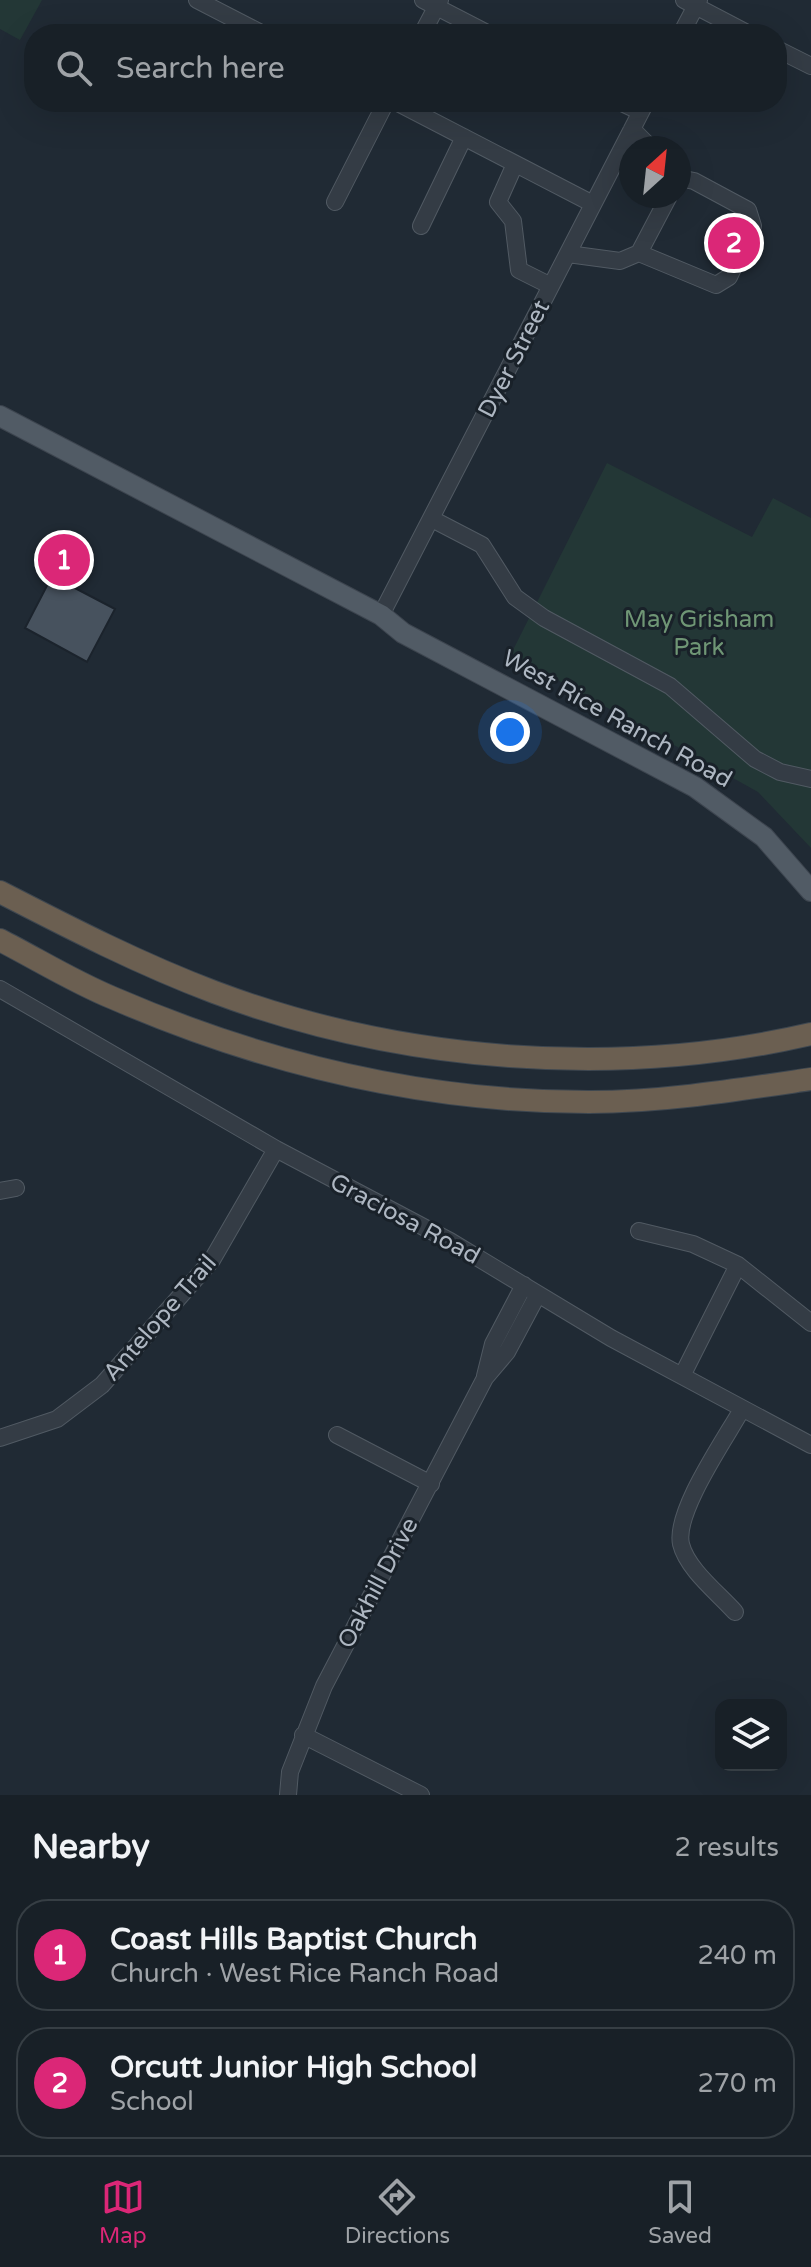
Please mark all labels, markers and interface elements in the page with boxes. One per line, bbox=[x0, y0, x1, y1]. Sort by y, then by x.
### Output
search box bbox=[24, 24, 787, 112]
icon: search bbox=[52, 46, 96, 90]
text: Search here bbox=[116, 50, 285, 87]
north arrow bbox=[619, 136, 691, 208]
pin: 2 bbox=[708, 213, 760, 273]
street label: Dyer Street bbox=[472, 295, 556, 423]
pin: 1 bbox=[38, 530, 90, 590]
park label: May Grisham Park bbox=[624, 605, 774, 662]
street label: West Rice Ranch Road bbox=[497, 644, 737, 794]
your location bbox=[490, 712, 530, 752]
street label: Graciosa Road bbox=[325, 1167, 485, 1271]
street label: Antelope Trail bbox=[97, 1249, 223, 1387]
street label: Oakhill Drive bbox=[331, 1513, 425, 1653]
map controls bbox=[715, 1699, 787, 1771]
button: layers bbox=[715, 1699, 787, 1771]
text: Nearby bbox=[32, 1827, 150, 1868]
text: 2 results bbox=[674, 1832, 779, 1863]
text: Coast Hills Baptist Church bbox=[110, 1921, 477, 1958]
text: 1 bbox=[52, 1940, 68, 1971]
text: 240 m bbox=[697, 1940, 777, 1971]
text: Church · West Rice Ranch Road bbox=[110, 1958, 499, 1989]
text: Orcutt Junior High School bbox=[110, 2049, 477, 2086]
text: 2 bbox=[52, 2068, 68, 2099]
text: 270 m bbox=[697, 2068, 777, 2099]
text: School bbox=[110, 2086, 194, 2117]
tab: Map bbox=[99, 2175, 147, 2249]
tab: Directions bbox=[345, 2175, 450, 2249]
tab: Saved bbox=[648, 2175, 712, 2249]

